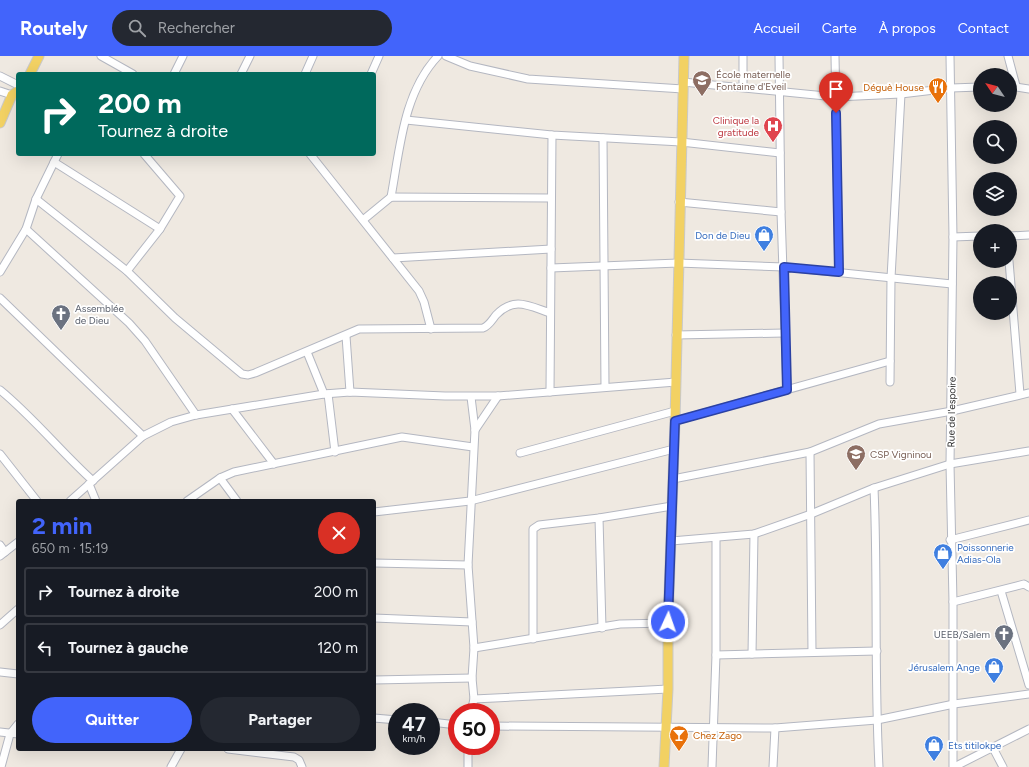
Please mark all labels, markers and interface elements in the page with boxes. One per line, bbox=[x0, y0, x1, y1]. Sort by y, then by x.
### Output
search box bbox=[112, 10, 392, 46]
text: Routely bbox=[20, 17, 88, 40]
icon: search bbox=[126, 17, 148, 39]
text: Rechercher bbox=[158, 19, 235, 37]
text: Accueil bbox=[754, 20, 800, 37]
text: Carte bbox=[822, 20, 857, 37]
text: À propos bbox=[879, 20, 936, 37]
text: Contact bbox=[958, 20, 1009, 37]
place label: École maternelle Fontaine d'Eveil bbox=[716, 68, 791, 93]
north arrow bbox=[973, 68, 1017, 112]
map controls bbox=[973, 68, 1017, 320]
school or university icon: École maternelle Fontaine d'Eveil bbox=[691, 69, 713, 97]
pin bbox=[819, 72, 853, 113]
restaurant icon: Déguè House bbox=[927, 76, 949, 104]
icon: arrive bbox=[825, 78, 847, 100]
place label: Déguè House bbox=[863, 81, 925, 94]
text: 200 m bbox=[98, 86, 182, 120]
icon: right bbox=[32, 88, 84, 140]
place label: Clinique la gratitude bbox=[713, 114, 760, 139]
hospital icon: Clinique la gratitude bbox=[762, 115, 784, 143]
text: Tournez à droite bbox=[98, 120, 228, 142]
button: search bbox=[973, 120, 1017, 164]
button: layers bbox=[973, 172, 1017, 216]
shop icon: Don de Dieu bbox=[753, 224, 775, 252]
button: + bbox=[973, 224, 1017, 268]
place label: Don de Dieu bbox=[695, 229, 750, 242]
button: − bbox=[973, 276, 1017, 320]
place label: Assemblée de Dieu bbox=[75, 302, 125, 327]
church icon: Assemblée de Dieu bbox=[50, 303, 72, 331]
street label: Rue de l'espoire bbox=[944, 376, 959, 447]
school or university icon: CSP Vigninou bbox=[845, 443, 867, 471]
place label: CSP Vigninou bbox=[870, 448, 932, 461]
text: 2 min bbox=[32, 511, 92, 540]
button: close bbox=[318, 512, 360, 554]
text: 650 m · 15:19 bbox=[32, 541, 108, 556]
place label: Poissonnerie Adias-Ola bbox=[957, 541, 1014, 566]
shop icon: Poissonnerie Adias-Ola bbox=[932, 542, 954, 570]
icon: right bbox=[34, 581, 56, 603]
text: Tournez à droite bbox=[68, 583, 179, 601]
text: 200 m bbox=[314, 583, 358, 601]
position arrow bbox=[647, 601, 689, 643]
church icon: UEEB/Salem bbox=[993, 623, 1015, 651]
place label: UEEB/Salem bbox=[934, 628, 990, 641]
icon: left bbox=[34, 637, 56, 659]
text: Tournez à gauche bbox=[68, 639, 188, 657]
text: 120 m bbox=[317, 639, 358, 657]
shop icon: Jérusalem Ange bbox=[983, 656, 1005, 684]
place label: Jérusalem Ange bbox=[908, 661, 981, 674]
button: Quitter bbox=[32, 697, 192, 743]
button: Partager bbox=[200, 697, 360, 743]
speed limit sign: 50 bbox=[448, 703, 500, 755]
text: 47 bbox=[402, 712, 426, 736]
bar icon: Chez Zago bbox=[668, 724, 690, 752]
place label: Chez Zago bbox=[693, 729, 742, 742]
text: km/h bbox=[403, 732, 425, 745]
shop icon: Ets titilokpe bbox=[923, 734, 945, 762]
place label: Ets titilokpe bbox=[948, 739, 1002, 752]

